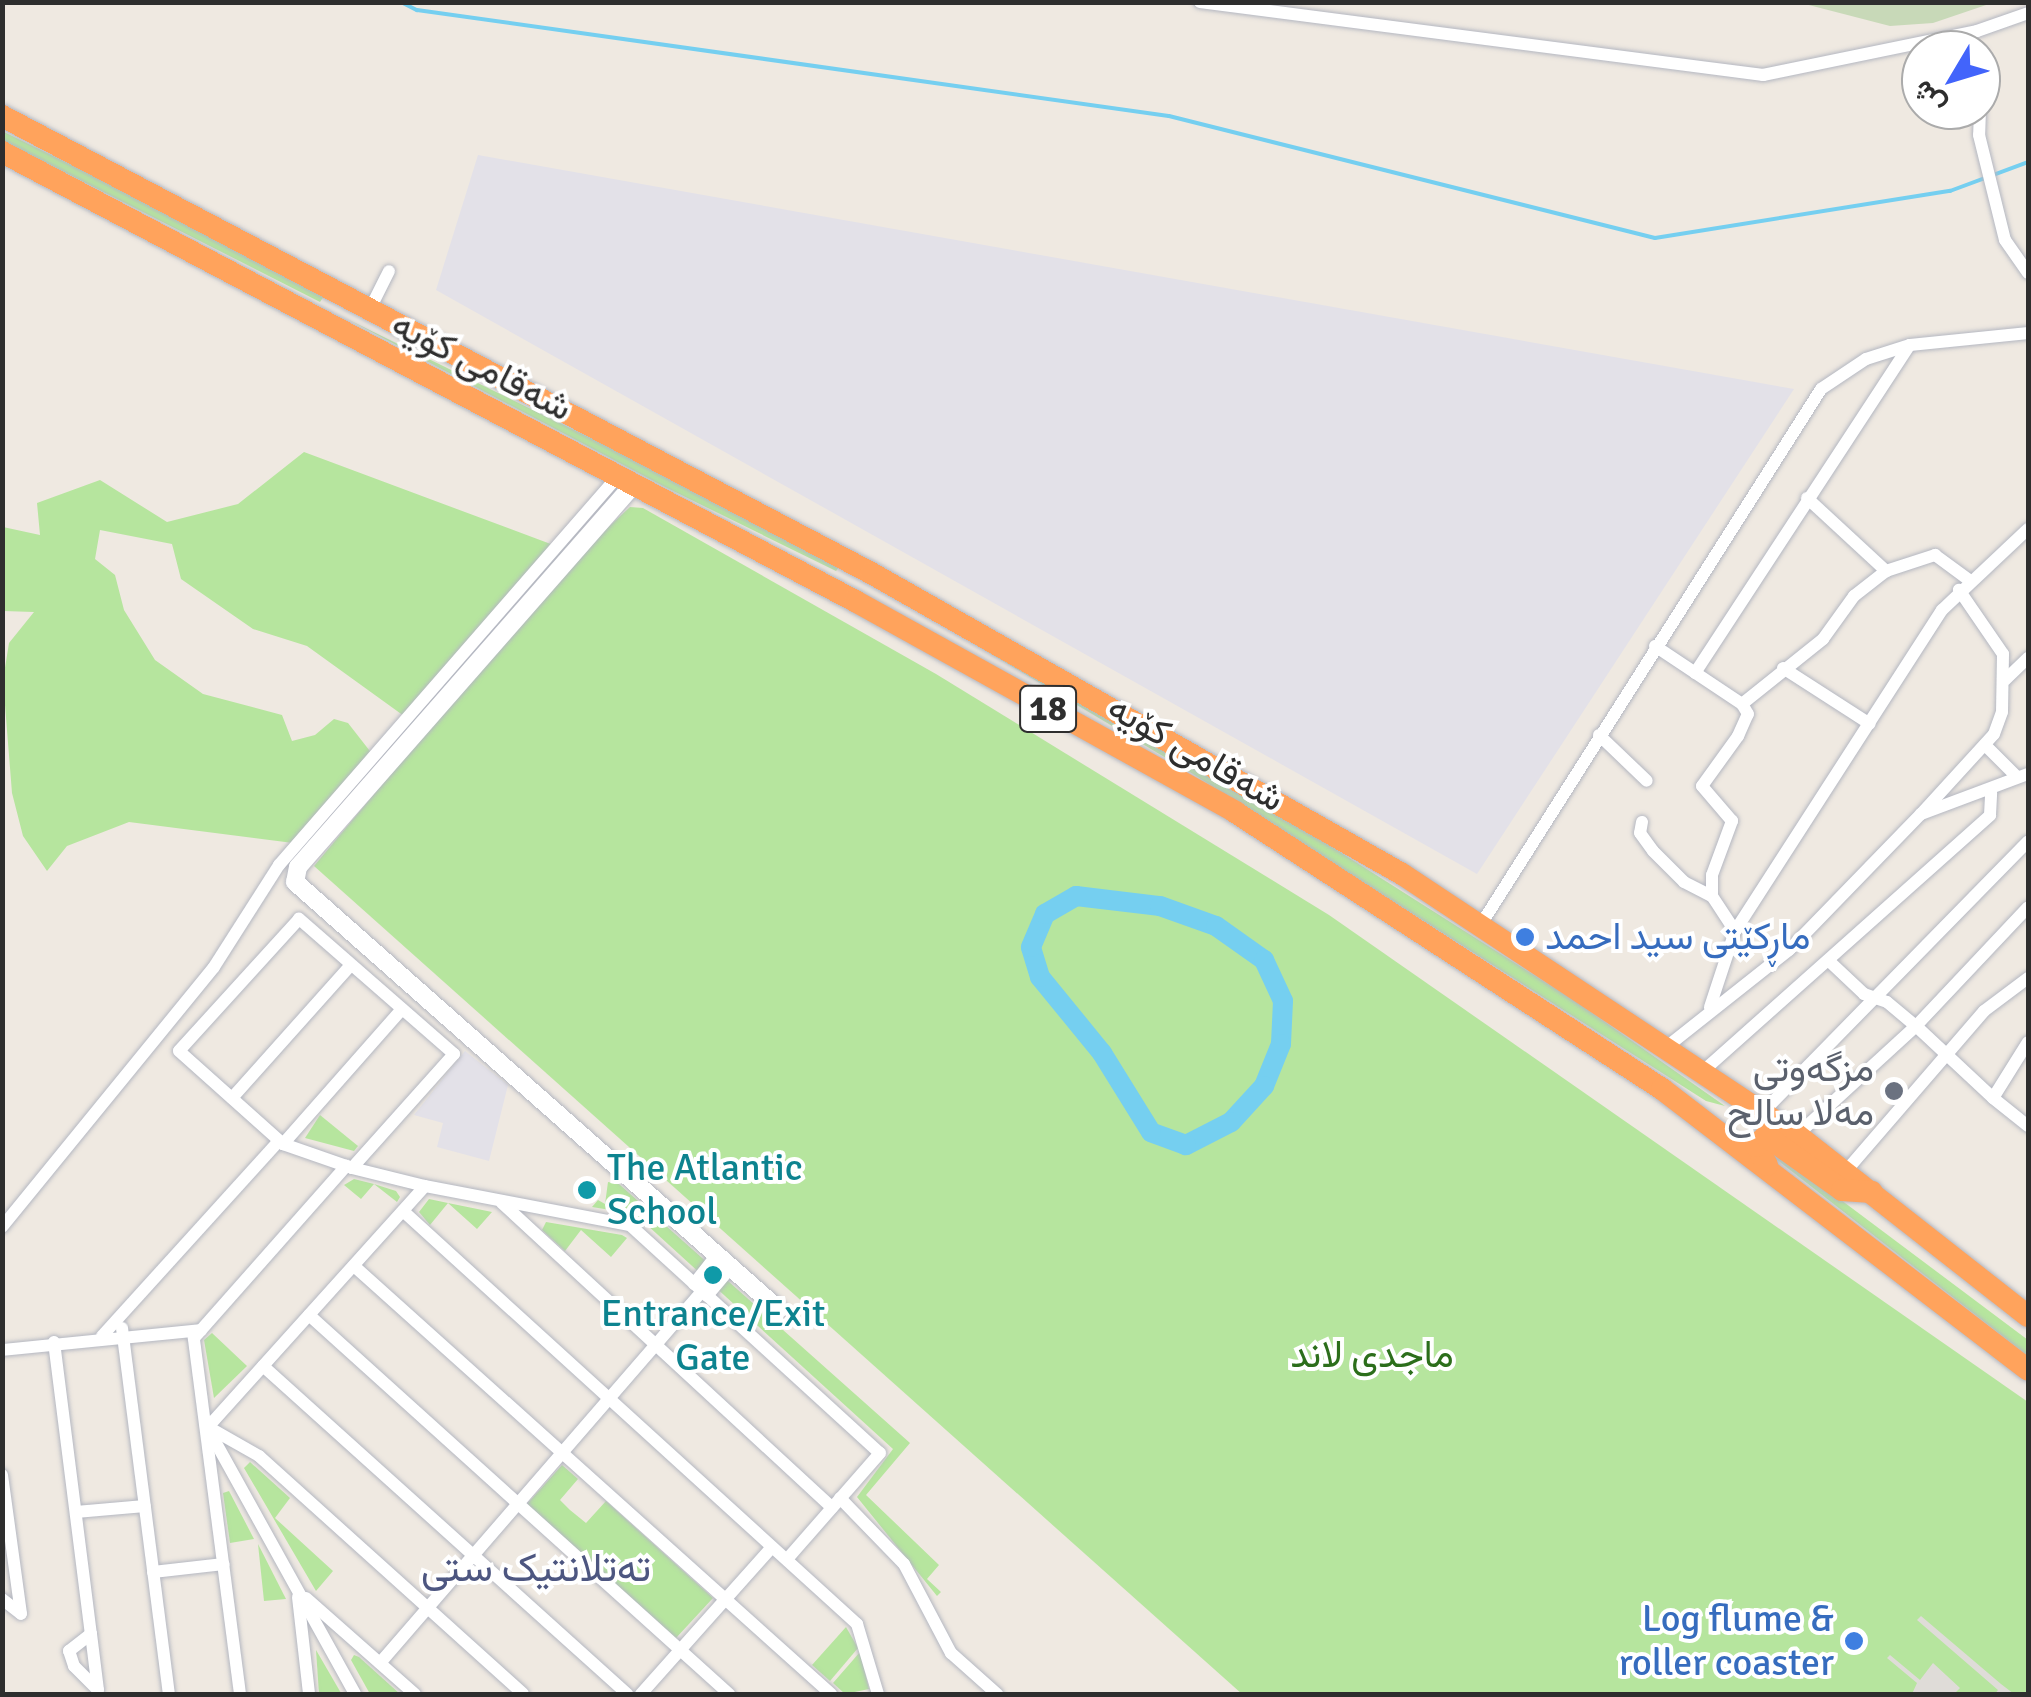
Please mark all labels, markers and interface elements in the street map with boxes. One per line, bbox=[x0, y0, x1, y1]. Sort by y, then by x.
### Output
north arrow bbox=[1901, 30, 2001, 130]
text: ش bbox=[1905, 74, 1953, 121]
street label: شەقامی کۆیە bbox=[384, 301, 580, 431]
road number: 18 bbox=[1018, 679, 1078, 739]
street label: شەقامی کۆیە bbox=[1100, 684, 1292, 822]
place label: ماڕکێتی سید احمد bbox=[1545, 914, 1811, 960]
marker: ماڕکێتی سید احمد bbox=[1514, 926, 1536, 948]
place label: مزگەوتی مەلا سالح bbox=[1727, 1046, 1874, 1136]
marker: مزگەوتی مەلا سالح bbox=[1883, 1080, 1905, 1102]
place label: The Atlantic School bbox=[607, 1145, 803, 1234]
marker: The Atlantic School bbox=[576, 1179, 598, 1201]
marker: Entrance/Exit Gate bbox=[702, 1264, 724, 1286]
place label: Entrance/Exit Gate bbox=[601, 1291, 825, 1380]
park label: ماجدی لاند bbox=[1290, 1332, 1454, 1378]
district label: تەتلانتیک ستی bbox=[421, 1544, 651, 1592]
place label: Log flume & roller coaster bbox=[1619, 1596, 1834, 1686]
marker: Log flume & roller coaster bbox=[1843, 1630, 1865, 1652]

